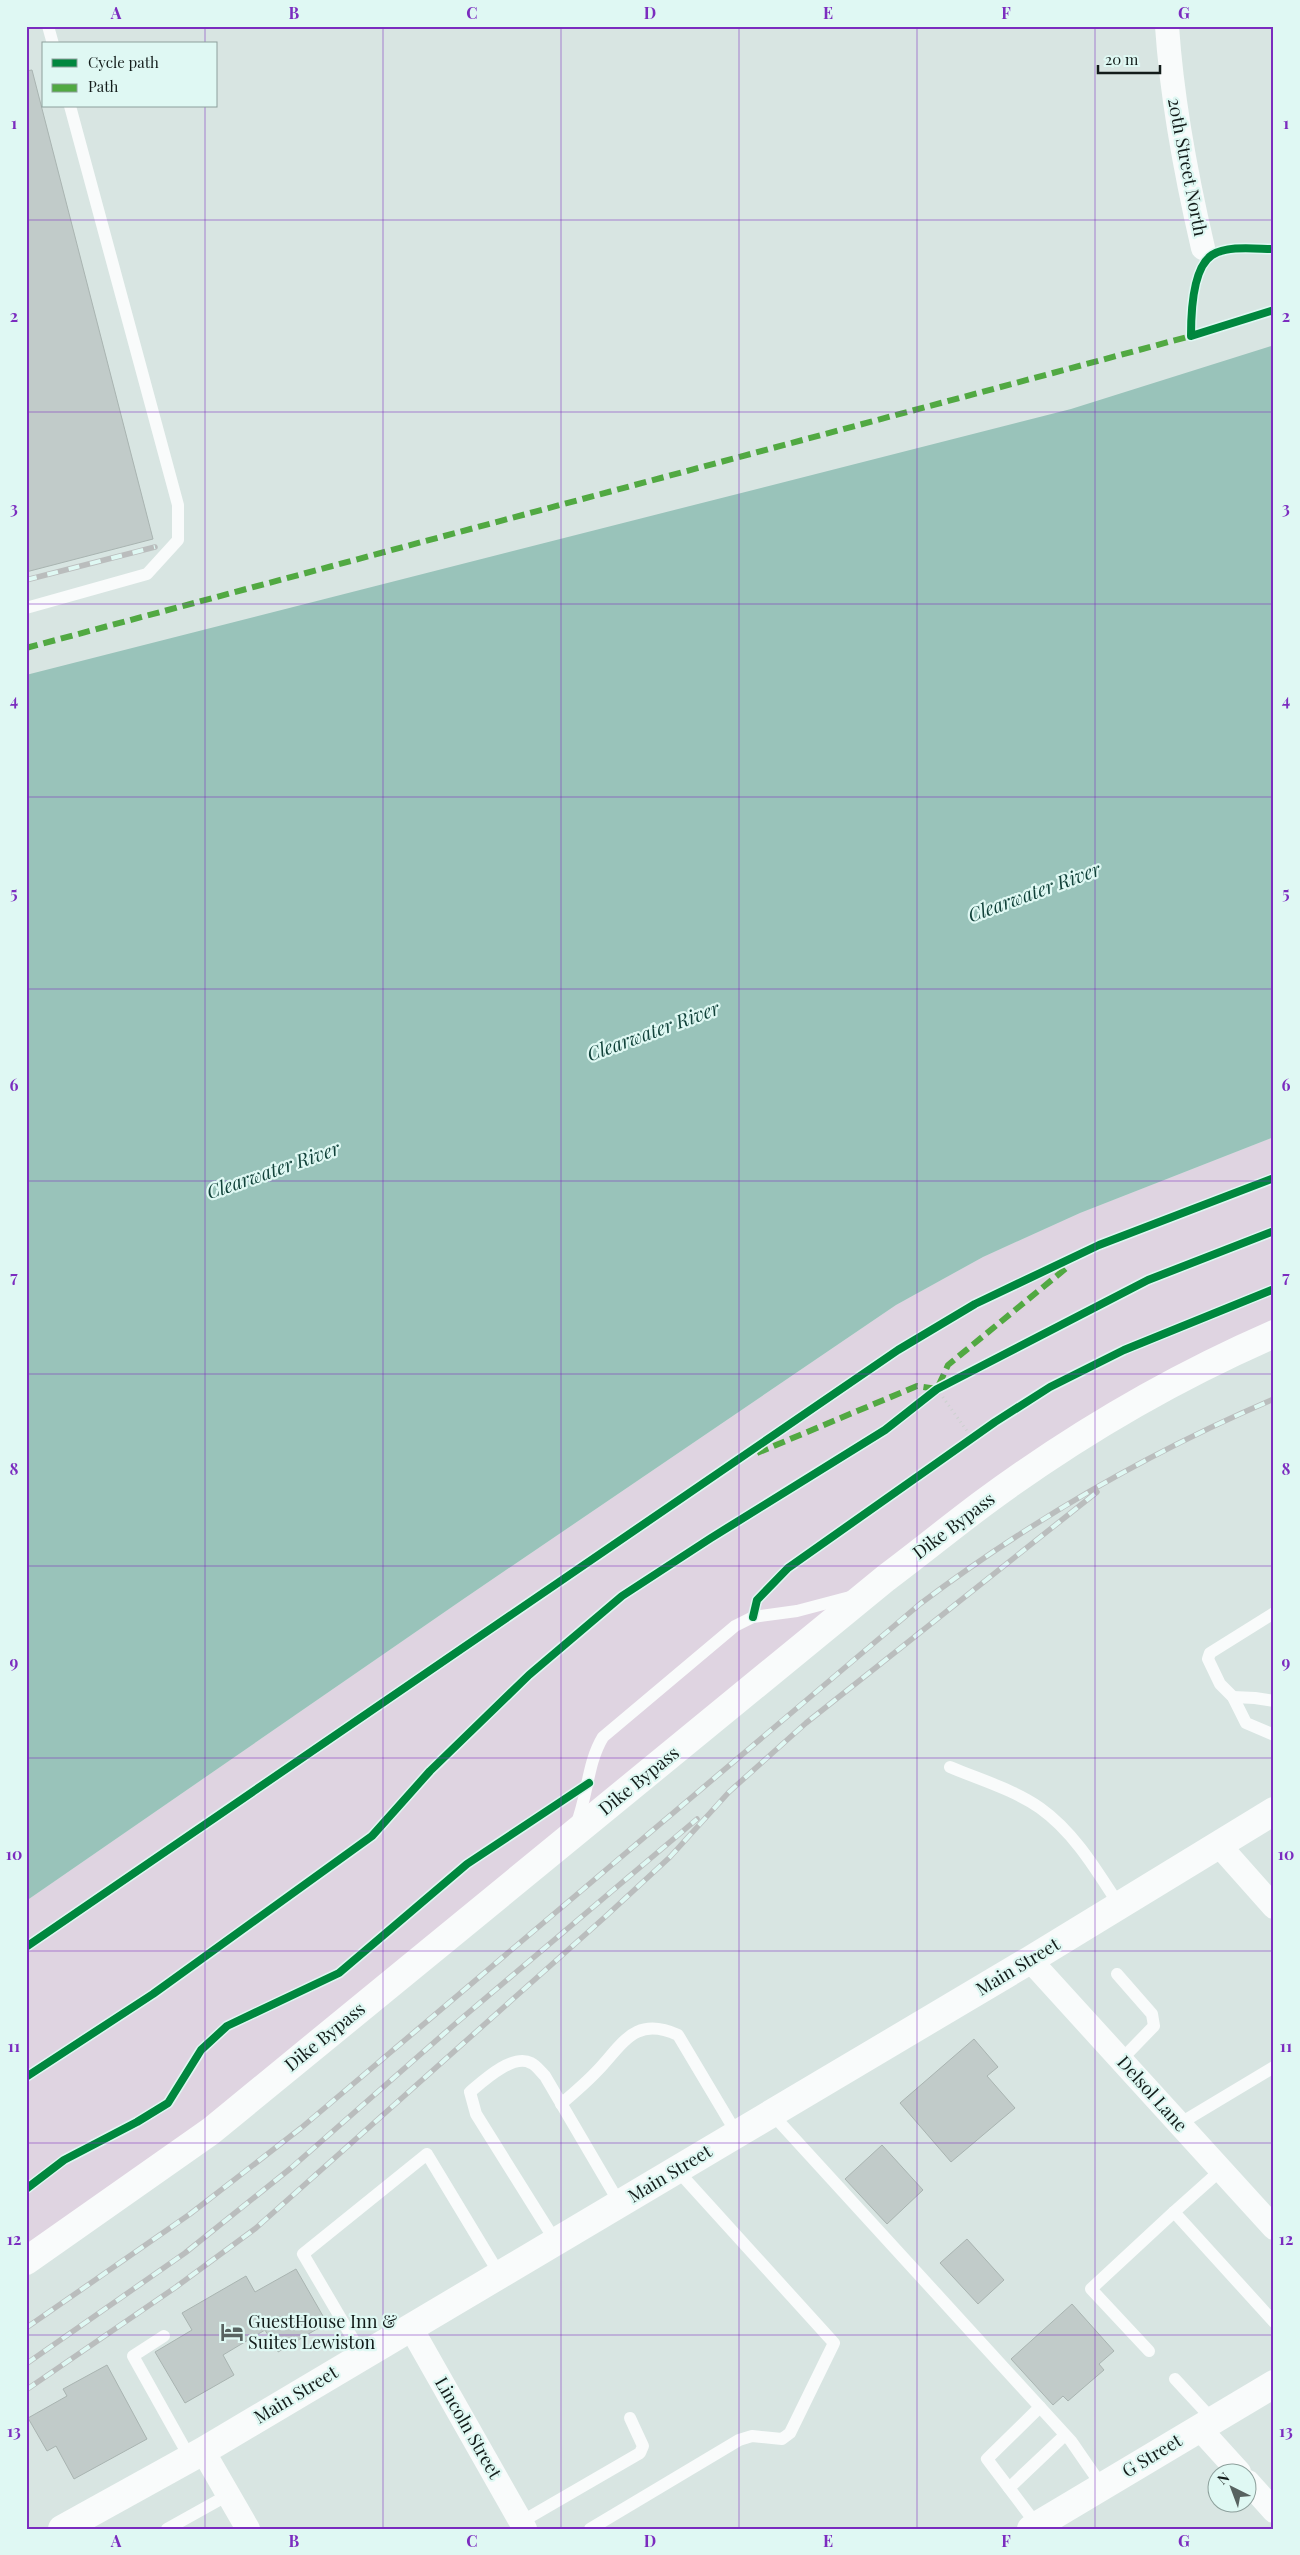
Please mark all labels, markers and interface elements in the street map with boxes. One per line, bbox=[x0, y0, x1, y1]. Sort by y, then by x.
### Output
text: A bbox=[110, 2, 122, 23]
text: B bbox=[289, 2, 300, 23]
text: C bbox=[466, 2, 478, 23]
text: D bbox=[644, 2, 656, 23]
text: E bbox=[823, 2, 833, 23]
text: F bbox=[1001, 2, 1011, 23]
text: G bbox=[1178, 2, 1190, 23]
legend bbox=[42, 42, 218, 108]
scale bar bbox=[1098, 42, 1160, 74]
text: 20 m bbox=[1105, 49, 1139, 69]
text: Cycle path bbox=[88, 52, 159, 72]
text: Path bbox=[88, 76, 118, 96]
street label: 20th Street North bbox=[1163, 96, 1213, 238]
text: 1 bbox=[11, 112, 17, 133]
text: 1 bbox=[1283, 112, 1289, 133]
text: 2 bbox=[10, 305, 18, 326]
text: 2 bbox=[1282, 305, 1290, 326]
text: 3 bbox=[10, 497, 18, 518]
text: 3 bbox=[1282, 497, 1290, 518]
text: 4 bbox=[10, 689, 18, 710]
text: 4 bbox=[1282, 689, 1290, 710]
water label: Clearwater River bbox=[964, 855, 1104, 927]
text: 5 bbox=[10, 882, 18, 903]
text: 5 bbox=[1282, 882, 1290, 903]
water label: Clearwater River bbox=[583, 994, 723, 1066]
text: 6 bbox=[10, 1074, 19, 1095]
text: 6 bbox=[1282, 1074, 1291, 1095]
water label: Clearwater River bbox=[203, 1134, 344, 1204]
text: 7 bbox=[10, 1266, 18, 1287]
text: 7 bbox=[1282, 1266, 1290, 1287]
text: 8 bbox=[10, 1458, 19, 1479]
text: 8 bbox=[1282, 1458, 1291, 1479]
street label: Dike Bypass bbox=[908, 1486, 999, 1564]
text: 9 bbox=[10, 1651, 19, 1672]
text: 9 bbox=[1282, 1651, 1291, 1672]
street label: Dike Bypass bbox=[593, 1740, 684, 1820]
text: 10 bbox=[6, 1843, 22, 1864]
text: 10 bbox=[1278, 1843, 1294, 1864]
street label: Main Street bbox=[971, 1931, 1064, 2000]
street label: Dike Bypass bbox=[279, 1996, 370, 2076]
text: 11 bbox=[8, 2035, 20, 2056]
text: 11 bbox=[1280, 2035, 1292, 2056]
street label: Delsol Lane bbox=[1112, 2050, 1193, 2136]
street label: Main Street bbox=[623, 2138, 716, 2207]
text: 12 bbox=[7, 2228, 21, 2249]
text: 12 bbox=[1279, 2228, 1293, 2249]
place label: GuestHouse Inn & Suites Lewiston bbox=[248, 2309, 397, 2354]
hotel icon: GuestHouse Inn & Suites Lewiston bbox=[219, 2319, 245, 2345]
street label: Main Street bbox=[249, 2359, 342, 2428]
street label: Lincoln Street bbox=[430, 2372, 508, 2483]
text: 13 bbox=[7, 2420, 21, 2441]
text: 13 bbox=[1279, 2420, 1293, 2441]
street label: G Street bbox=[1117, 2428, 1186, 2482]
north arrow bbox=[1208, 2462, 1258, 2512]
text: N bbox=[1213, 2468, 1233, 2488]
text: A bbox=[110, 2530, 122, 2551]
text: B bbox=[289, 2530, 300, 2551]
text: C bbox=[466, 2530, 478, 2551]
text: D bbox=[644, 2530, 656, 2551]
text: E bbox=[823, 2530, 833, 2551]
text: F bbox=[1001, 2530, 1011, 2551]
text: G bbox=[1178, 2530, 1190, 2551]

